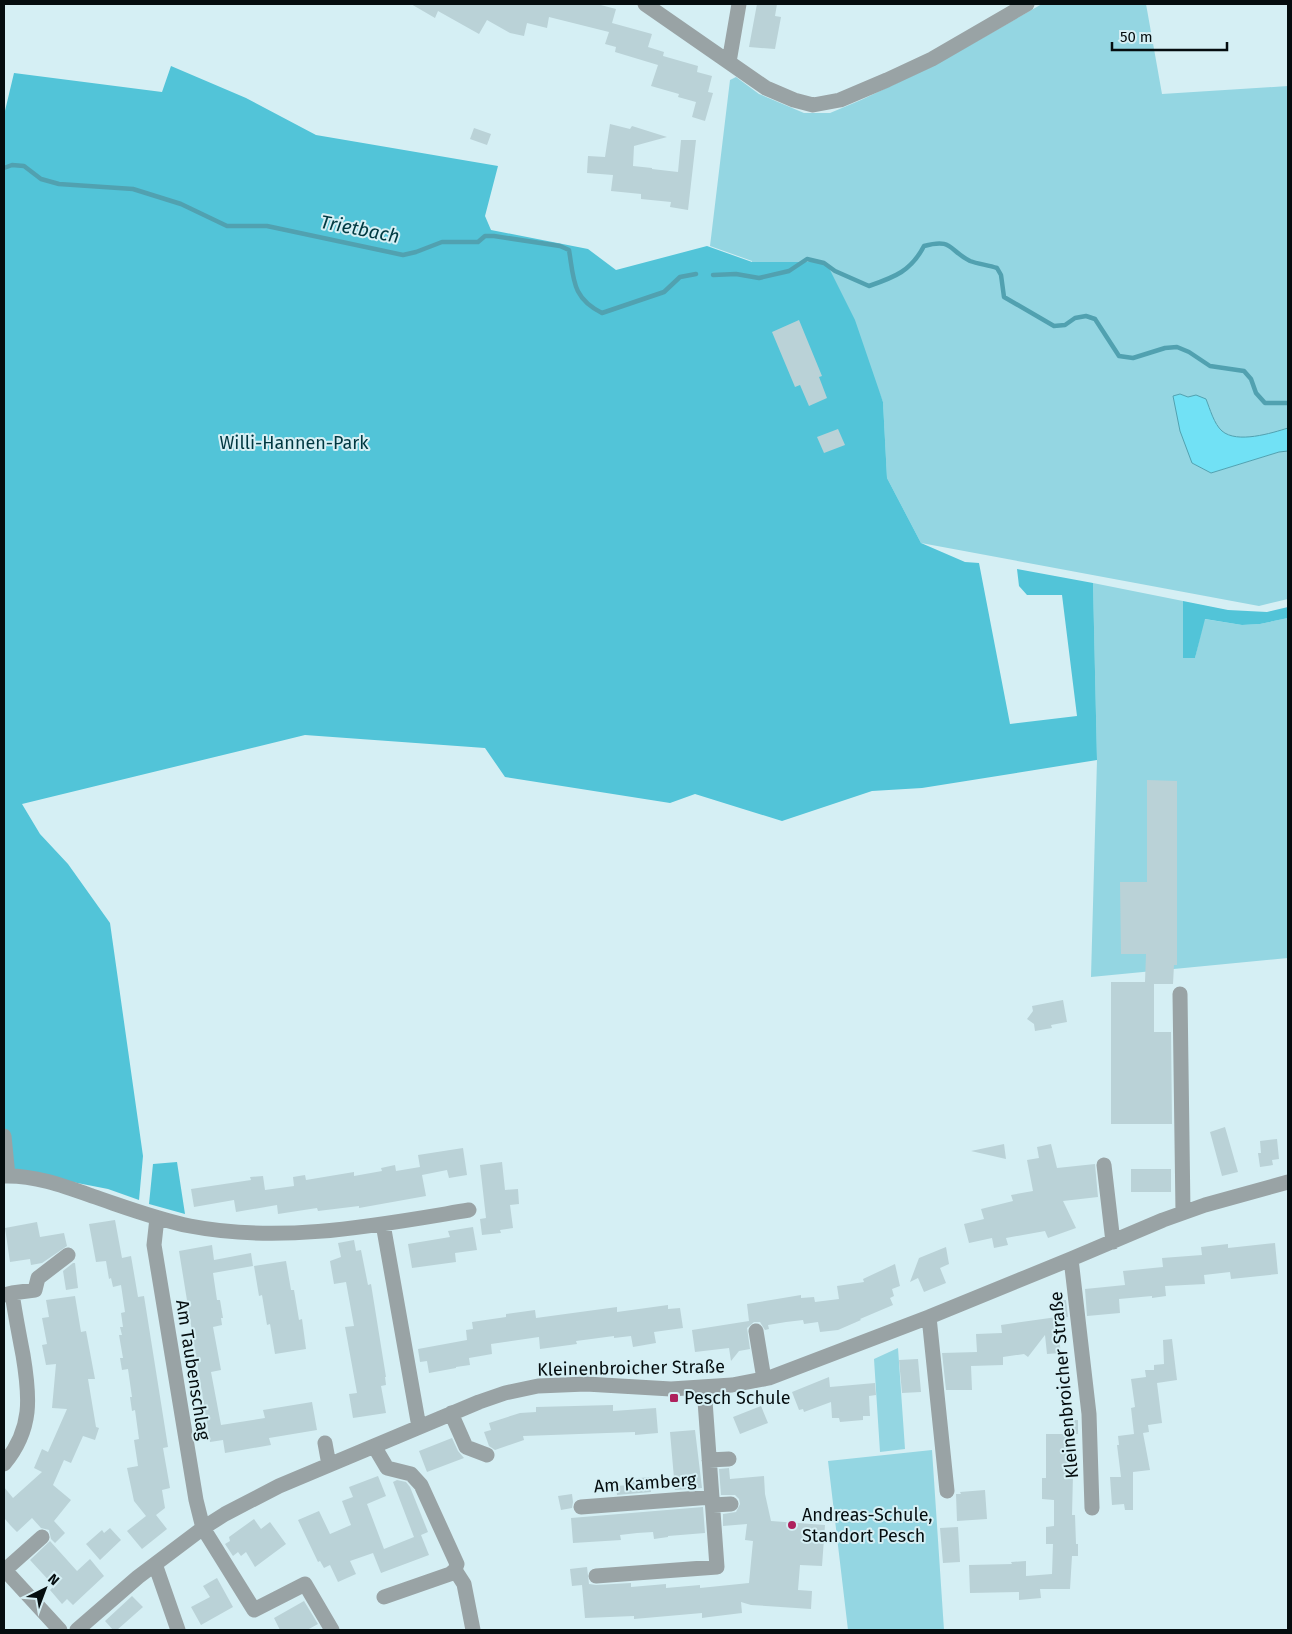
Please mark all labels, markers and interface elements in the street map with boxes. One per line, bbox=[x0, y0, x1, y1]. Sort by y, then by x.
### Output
scale bar bbox=[1112, 20, 1227, 52]
text: 50 m bbox=[1120, 28, 1153, 46]
water label: Trietbach bbox=[319, 210, 401, 248]
park label: Willi-Hannen-Park bbox=[220, 432, 369, 454]
street label: Kleinenbroicher Straße bbox=[1045, 1290, 1083, 1480]
street label: Am Taubenschlag bbox=[171, 1298, 215, 1442]
street label: Kleinenbroicher Straße bbox=[537, 1355, 725, 1381]
place label: Pesch Schule bbox=[684, 1387, 791, 1409]
marker: Pesch Schule bbox=[668, 1392, 680, 1404]
street label: Am Kamberg bbox=[593, 1468, 698, 1498]
place label: Andreas-Schule, Standort Pesch bbox=[802, 1504, 933, 1547]
marker: Andreas-Schule, Standort Pesch bbox=[786, 1519, 798, 1531]
north arrow bbox=[20, 1564, 70, 1614]
text: N bbox=[44, 1570, 63, 1589]

